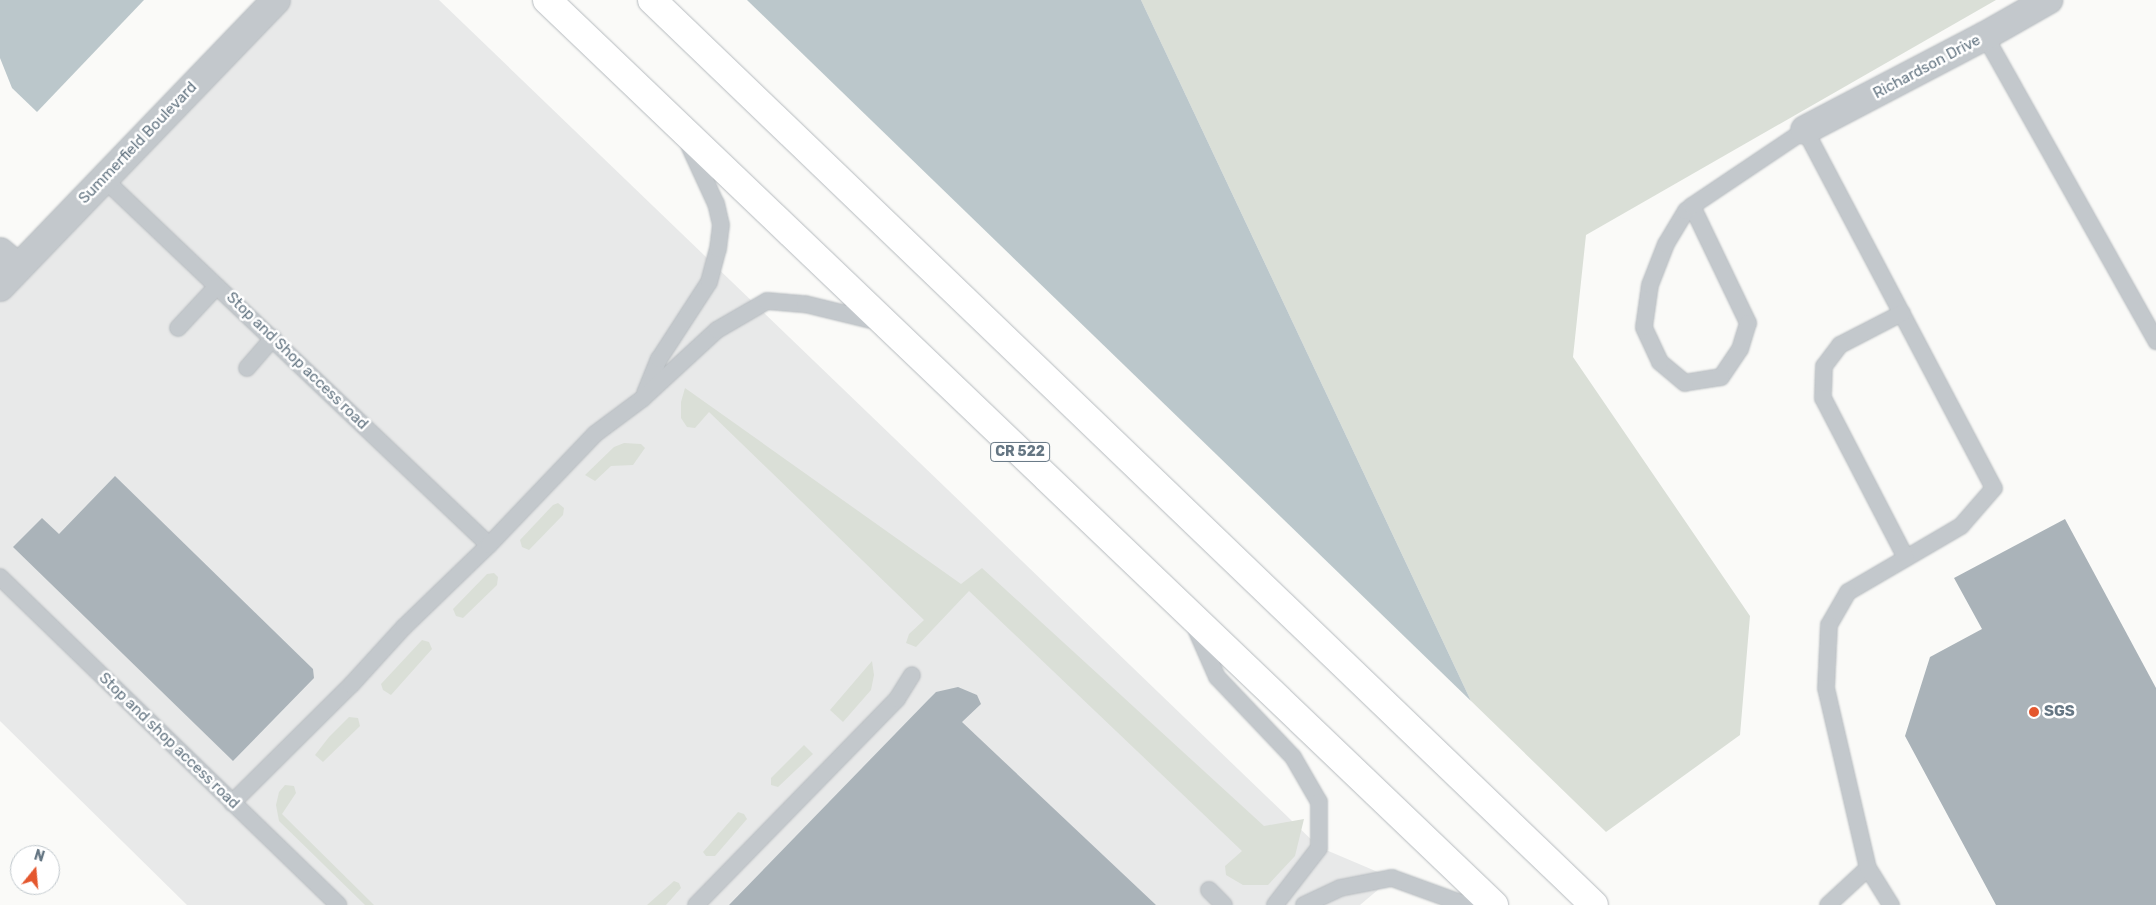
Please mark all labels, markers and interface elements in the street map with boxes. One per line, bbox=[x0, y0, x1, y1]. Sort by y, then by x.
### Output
street label: Richardson Drive bbox=[1870, 31, 1984, 103]
street label: Summerfield Boulevard bbox=[75, 78, 201, 208]
street label: Stop and Shop access road bbox=[223, 289, 371, 433]
road number: CR 522 bbox=[990, 441, 1050, 464]
street label: Stop and shop access road bbox=[95, 669, 243, 813]
place label: SGS bbox=[2044, 703, 2075, 721]
marker: SGS bbox=[2028, 706, 2040, 718]
north arrow bbox=[10, 845, 60, 895]
text: N bbox=[32, 847, 47, 866]

